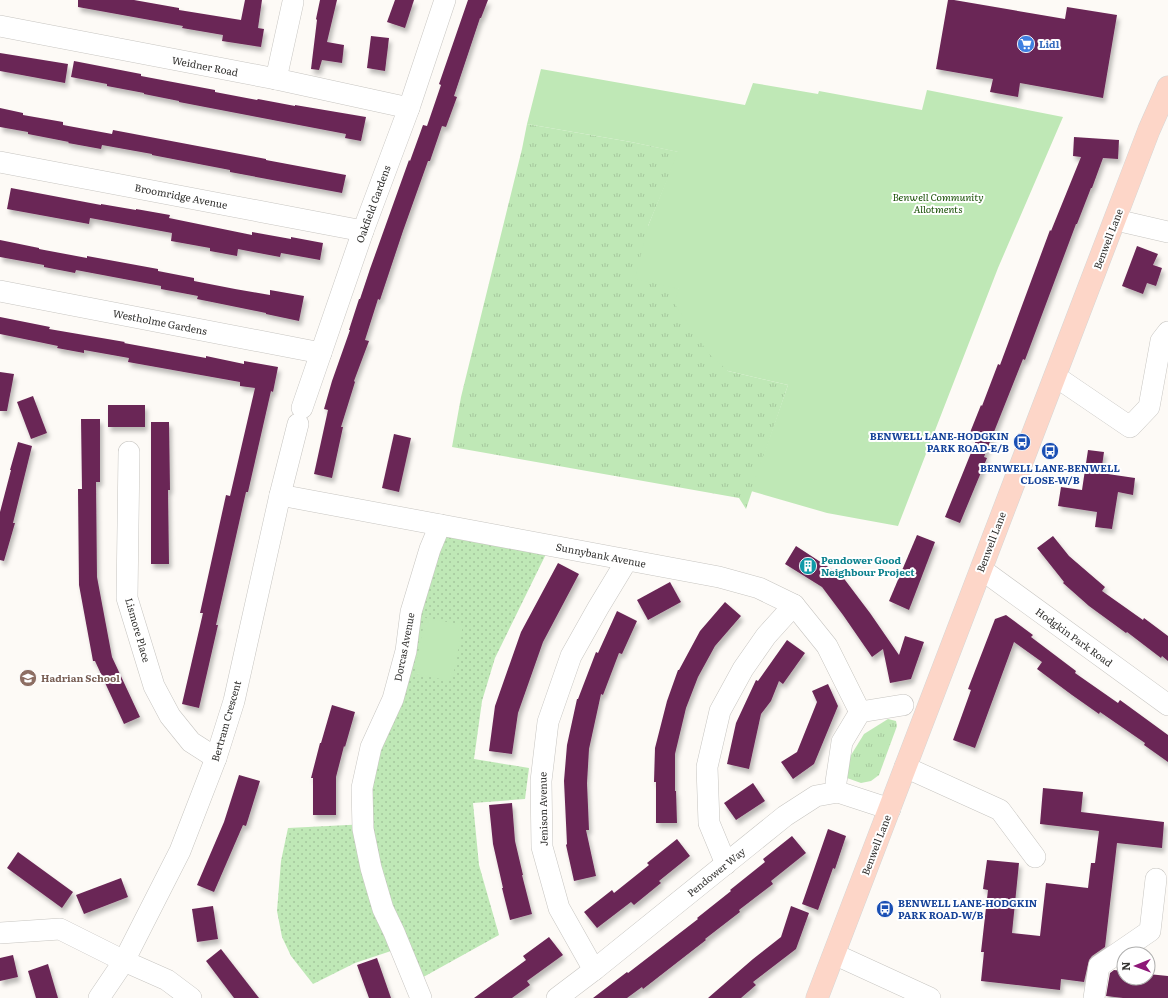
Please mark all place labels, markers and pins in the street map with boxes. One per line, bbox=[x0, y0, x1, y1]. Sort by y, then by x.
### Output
supermarket icon: Lidl bbox=[1016, 34, 1036, 54]
place label: Lidl bbox=[1039, 36, 1060, 51]
place label: BENWELL LANE-HODGKIN PARK ROAD-E/B bbox=[870, 428, 1009, 455]
bus stop icon: BENWELL LANE-HODGKIN PARK ROAD-E/B bbox=[1012, 432, 1032, 452]
bus stop icon: BENWELL LANE-BENWELL CLOSE-W/B bbox=[1040, 441, 1060, 461]
place label: BENWELL LANE-BENWELL CLOSE-W/B bbox=[980, 460, 1120, 487]
place label: Pendower Good Neighbour Project bbox=[821, 552, 915, 579]
building icon: Pendower Good Neighbour Project bbox=[798, 556, 818, 576]
school or university icon: Hadrian School bbox=[18, 668, 38, 688]
place label: Hadrian School bbox=[41, 670, 120, 685]
place label: BENWELL LANE-HODGKIN PARK ROAD-W/B bbox=[898, 895, 1037, 922]
bus stop icon: BENWELL LANE-HODGKIN PARK ROAD-W/B bbox=[875, 899, 895, 919]

